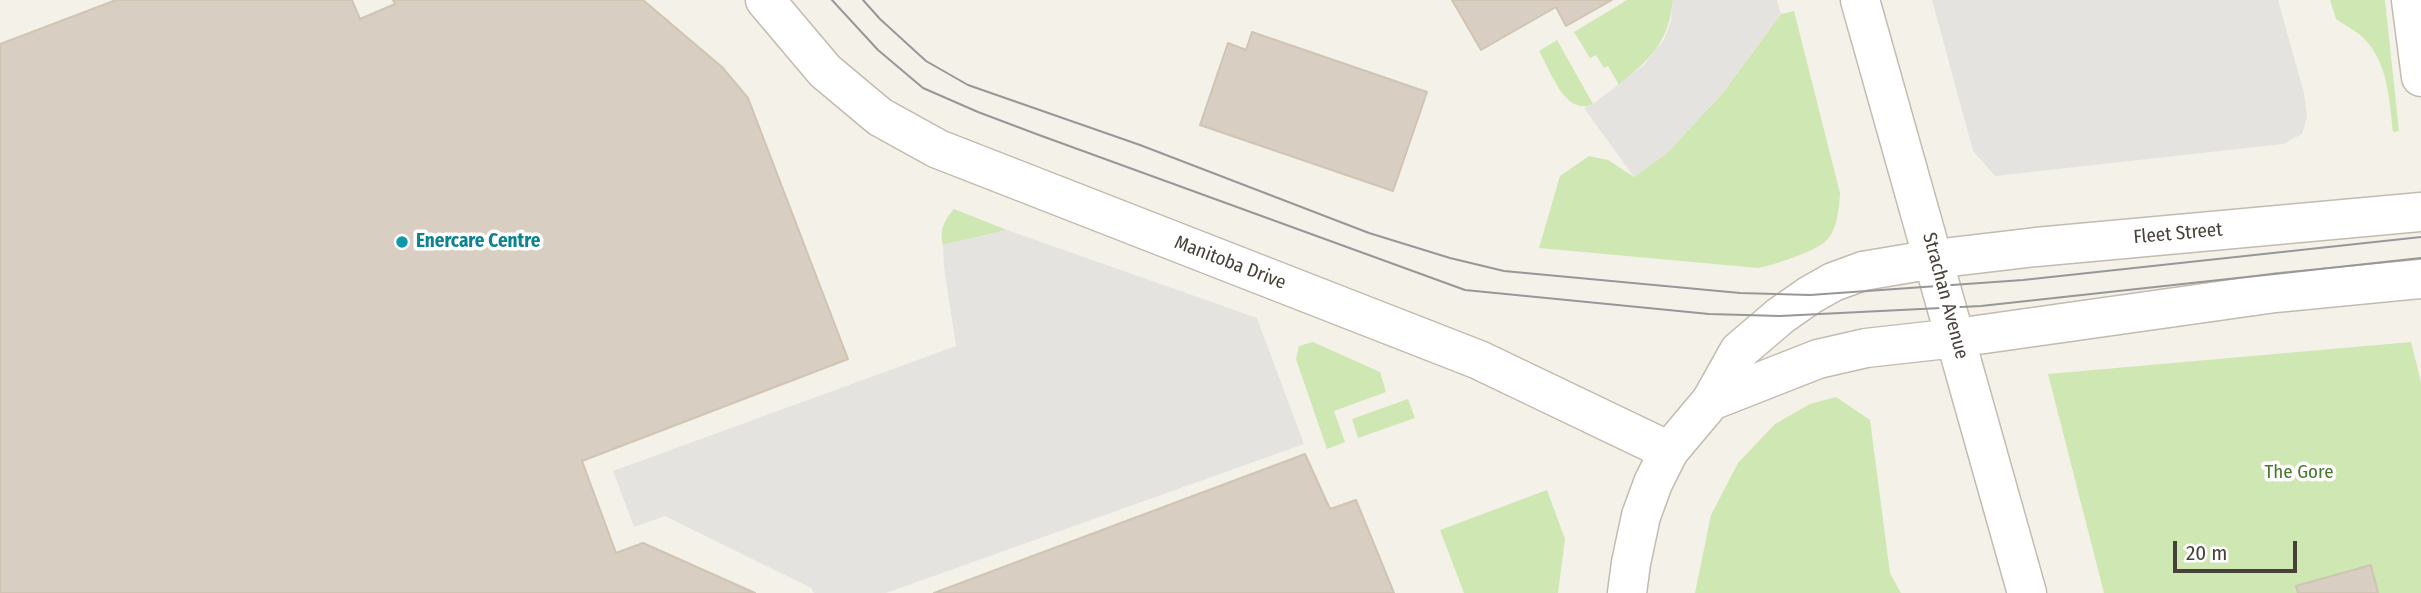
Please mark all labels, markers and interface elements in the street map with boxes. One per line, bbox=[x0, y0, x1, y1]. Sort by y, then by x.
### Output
street label: Fleet Street bbox=[2133, 219, 2223, 249]
street label: Strachan Avenue bbox=[1917, 230, 1973, 362]
place label: Enercare Centre bbox=[416, 231, 540, 253]
street label: Manitoba Drive bbox=[1171, 231, 1289, 295]
marker: Enercare Centre bbox=[394, 234, 410, 250]
park label: The Gore bbox=[2264, 462, 2334, 484]
scale bar bbox=[2176, 526, 2300, 570]
text: 20 m bbox=[2186, 540, 2227, 566]

